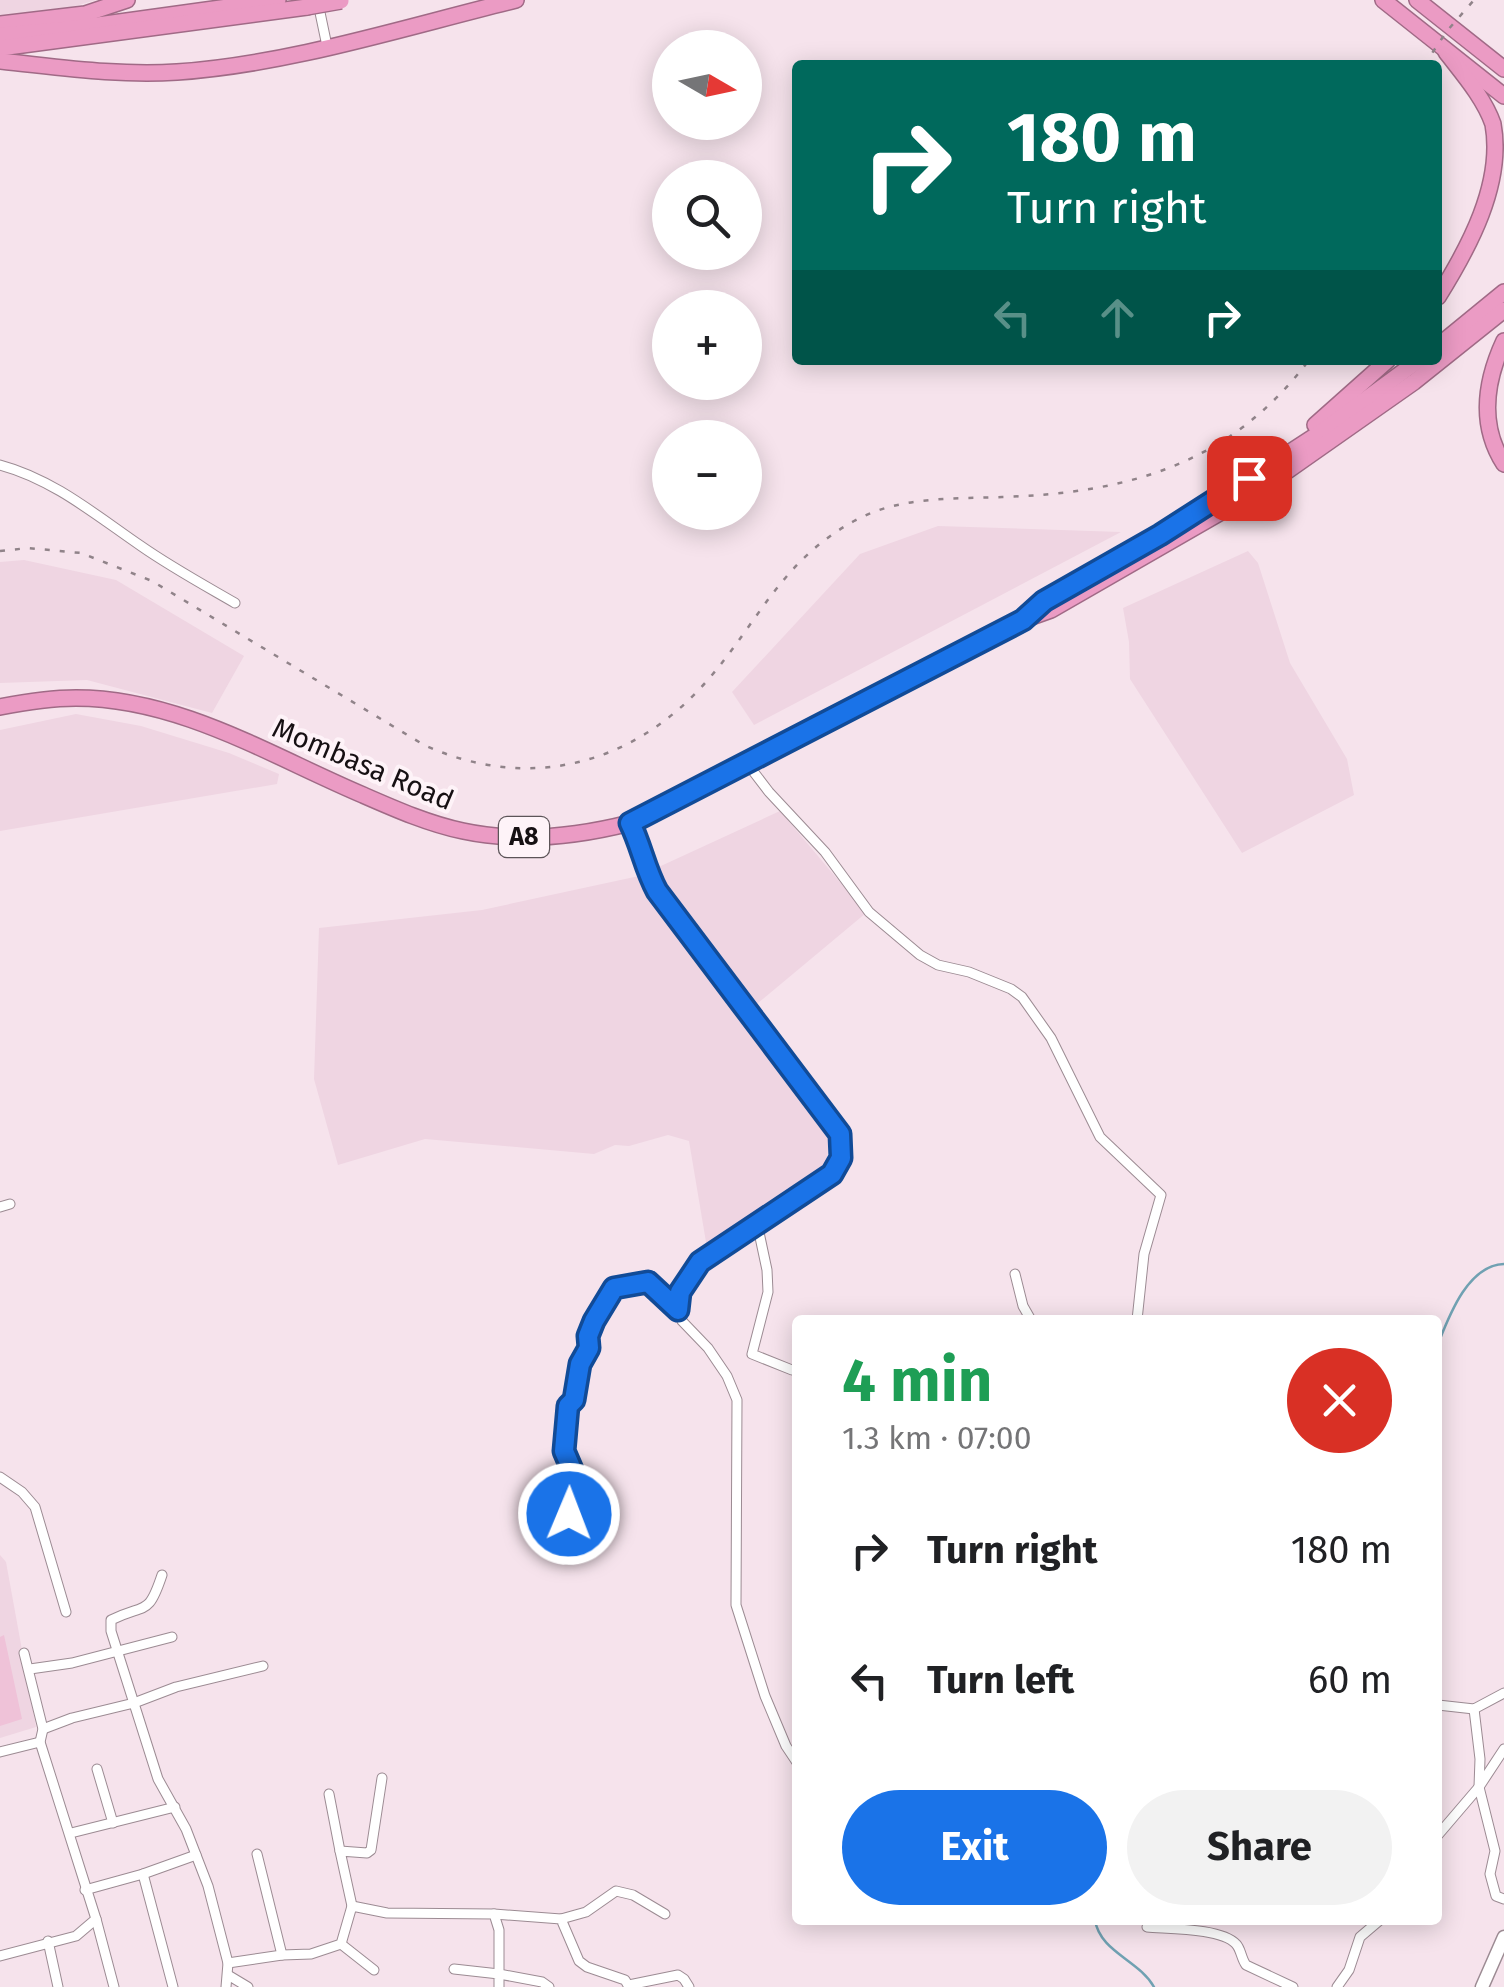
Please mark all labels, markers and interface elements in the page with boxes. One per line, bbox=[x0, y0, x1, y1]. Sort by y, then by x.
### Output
north arrow bbox=[652, 30, 762, 140]
map controls bbox=[652, 30, 762, 530]
text: 180 m bbox=[1007, 96, 1197, 180]
icon: right bbox=[842, 100, 972, 230]
button: search bbox=[652, 160, 762, 270]
text: Turn right bbox=[1007, 181, 1206, 235]
button: + bbox=[652, 290, 762, 400]
icon: left bbox=[985, 290, 1040, 345]
icon: ahead bbox=[1090, 290, 1145, 345]
icon: right bbox=[1195, 290, 1250, 345]
button: − bbox=[652, 420, 762, 530]
pin bbox=[1207, 436, 1292, 521]
icon: arrive bbox=[1222, 451, 1277, 506]
street label: Mombasa Road bbox=[268, 711, 458, 817]
road number: A8 bbox=[499, 817, 549, 857]
text: 4 min bbox=[842, 1345, 992, 1417]
button: close bbox=[1287, 1348, 1392, 1453]
text: 1.3 km · 07:00 bbox=[842, 1419, 1032, 1457]
position arrow bbox=[517, 1462, 621, 1566]
icon: right bbox=[842, 1523, 897, 1578]
text: Turn right bbox=[927, 1527, 1097, 1573]
text: 180 m bbox=[1291, 1527, 1392, 1573]
icon: left bbox=[842, 1653, 897, 1708]
text: Turn left bbox=[927, 1657, 1074, 1703]
text: 60 m bbox=[1308, 1657, 1392, 1703]
button: Exit bbox=[842, 1790, 1107, 1905]
button: Share bbox=[1127, 1790, 1392, 1905]

